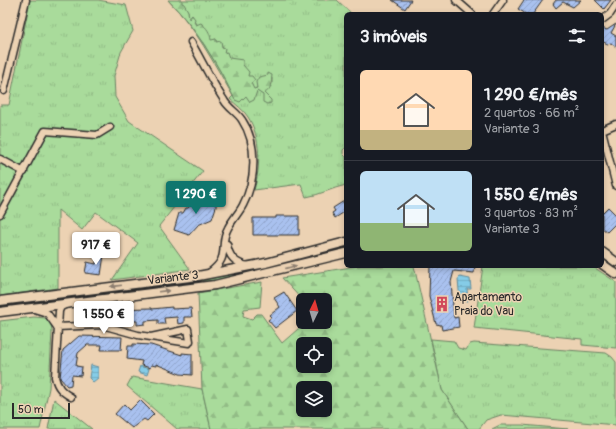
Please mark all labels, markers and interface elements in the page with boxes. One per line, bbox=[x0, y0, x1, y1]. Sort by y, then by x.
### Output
icon: filters bbox=[566, 25, 588, 47]
text: 3 imóveis bbox=[360, 26, 427, 47]
text: 1 290 €/mês bbox=[484, 84, 577, 105]
icon: home bbox=[392, 86, 440, 134]
text: 2 quartos · 66 m² bbox=[484, 105, 579, 121]
text: Variante 3 bbox=[484, 121, 539, 137]
pin: 1 290 € bbox=[159, 181, 233, 215]
text: 1 550 €/mês bbox=[484, 184, 577, 205]
text: 1 290 € bbox=[175, 186, 217, 202]
icon: home bbox=[392, 187, 440, 235]
text: 3 quartos · 83 m² bbox=[484, 205, 578, 221]
text: Variante 3 bbox=[484, 221, 539, 237]
pin: 917 € bbox=[68, 232, 124, 266]
text: 917 € bbox=[81, 237, 111, 253]
one-way arrow bbox=[285, 264, 298, 270]
street label: Variante 3 bbox=[147, 267, 200, 289]
one-way arrow bbox=[110, 283, 122, 289]
one-way arrow bbox=[158, 288, 170, 294]
place label: Apartamento Praia do Vau bbox=[454, 290, 523, 319]
north arrow bbox=[296, 293, 332, 329]
map controls bbox=[296, 293, 332, 417]
building icon: Apartamento Praia do Vau bbox=[433, 295, 451, 313]
pin: 1 550 € bbox=[67, 301, 141, 335]
text: 1 550 € bbox=[83, 306, 125, 322]
button: locate bbox=[296, 337, 332, 373]
button: layers bbox=[296, 381, 332, 417]
scale bar bbox=[12, 401, 70, 420]
text: 50 m bbox=[18, 403, 44, 416]

